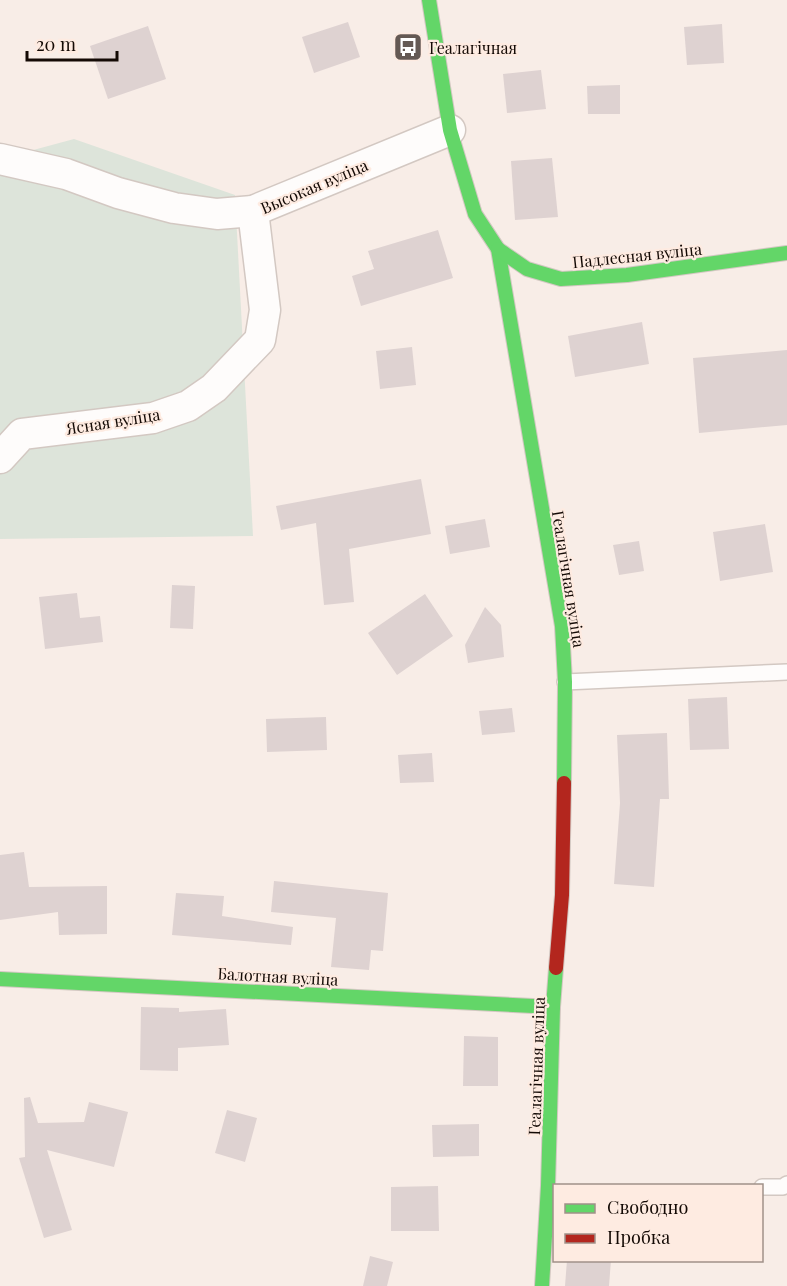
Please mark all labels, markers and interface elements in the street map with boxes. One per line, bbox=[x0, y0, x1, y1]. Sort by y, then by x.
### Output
scale bar bbox=[27, 24, 117, 62]
bus stop icon: Геалагічная bbox=[392, 31, 424, 63]
text: 20 m bbox=[36, 32, 76, 56]
place label: Геалагічная bbox=[429, 37, 518, 58]
street label: Высокая вуліца bbox=[257, 154, 371, 218]
street label: Падлесная вуліца bbox=[571, 238, 703, 272]
street label: Ясная вуліца bbox=[64, 403, 161, 439]
street label: Геалагічная вуліца bbox=[548, 509, 590, 649]
street label: Балотная вуліца bbox=[217, 962, 339, 990]
street label: Геалагічная вуліца bbox=[523, 996, 549, 1136]
legend bbox=[553, 1184, 763, 1262]
text: Свободно bbox=[607, 1195, 688, 1219]
text: Пробка bbox=[607, 1225, 670, 1249]

